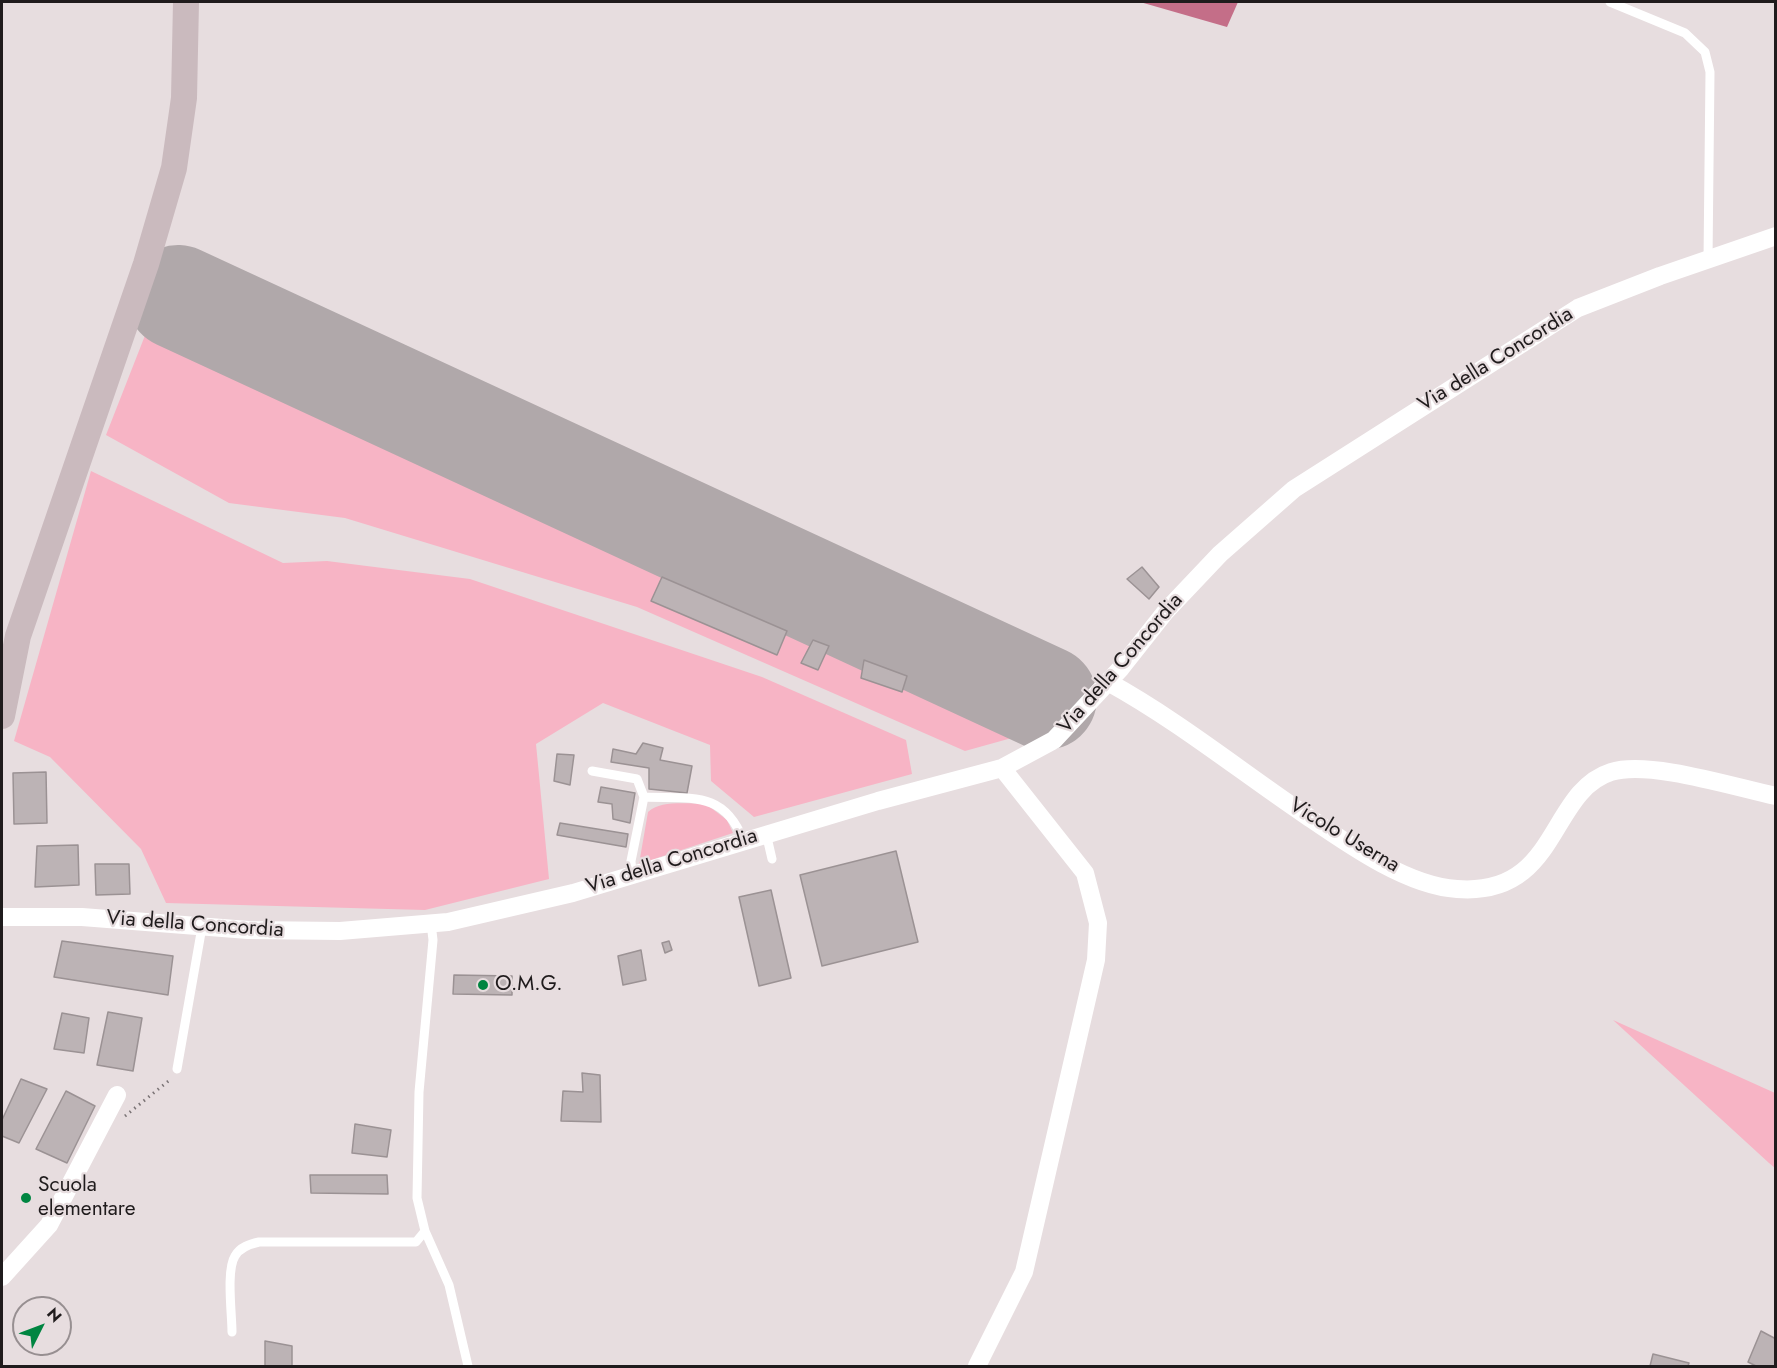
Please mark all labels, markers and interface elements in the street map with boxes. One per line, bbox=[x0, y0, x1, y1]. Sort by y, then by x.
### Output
street label: Via della Concordia bbox=[1414, 302, 1578, 418]
street label: Via della Concordia bbox=[1053, 589, 1189, 739]
street label: Vicolo Userna bbox=[1284, 793, 1404, 879]
street label: Via della Concordia bbox=[583, 824, 761, 900]
street label: Via della Concordia bbox=[105, 906, 285, 944]
place label: O.M.G. bbox=[495, 972, 563, 998]
marker: O.M.G. bbox=[476, 978, 490, 992]
place label: Scuola elementare bbox=[38, 1173, 136, 1223]
marker: Scuola elementare bbox=[19, 1191, 33, 1205]
north arrow bbox=[12, 1296, 72, 1356]
text: N bbox=[41, 1303, 67, 1327]

